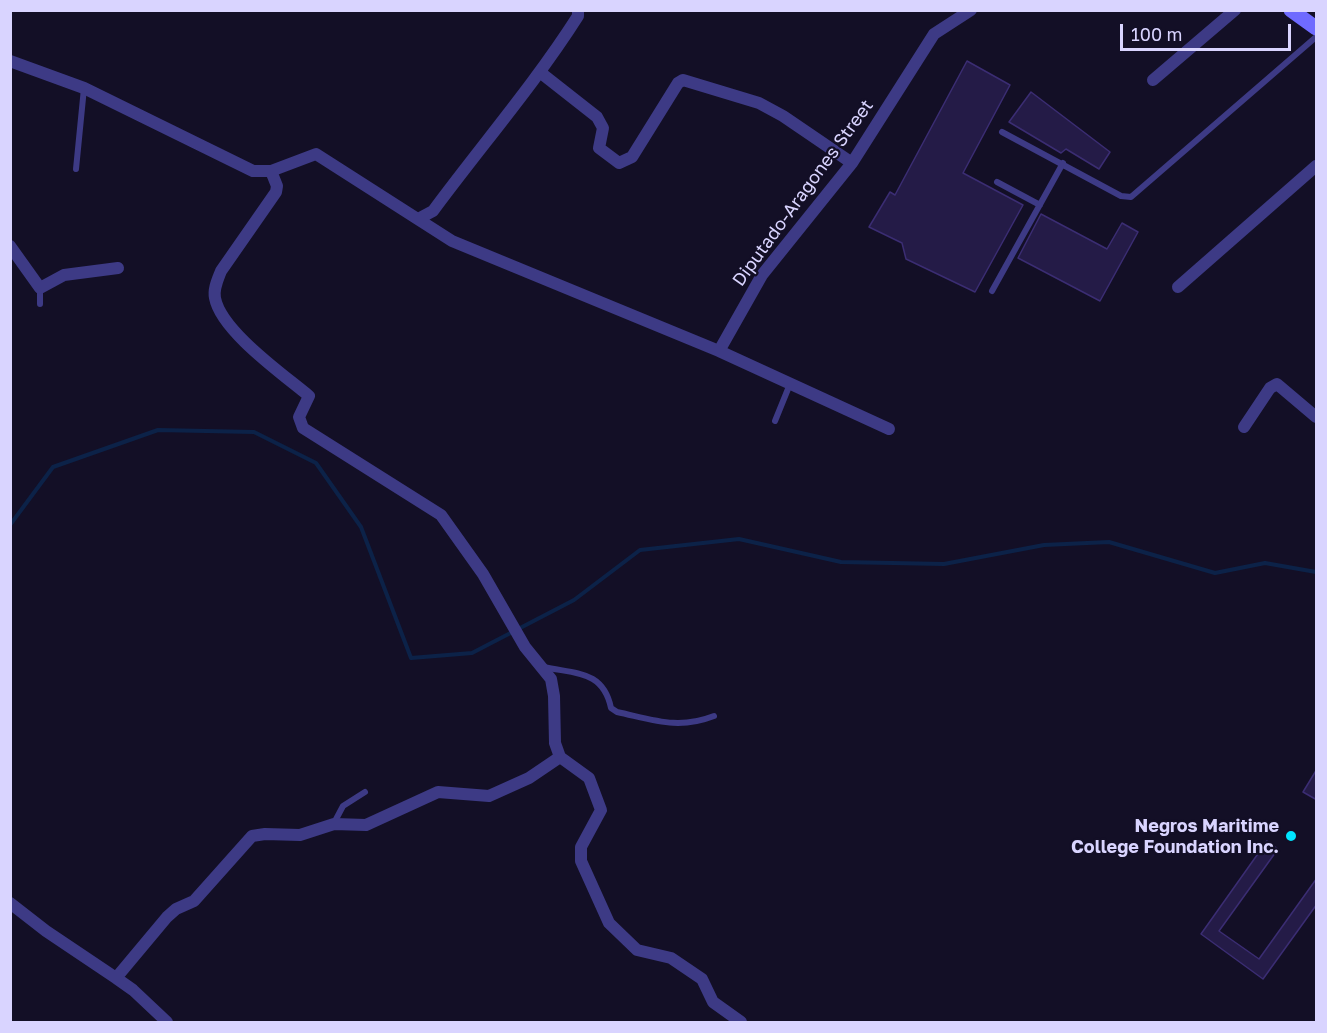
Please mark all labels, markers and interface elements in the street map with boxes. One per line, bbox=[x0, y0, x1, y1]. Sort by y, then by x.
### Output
scale bar bbox=[1123, 12, 1294, 50]
text: 100 m bbox=[1131, 23, 1182, 45]
street label: Diputado-Aragones Street bbox=[728, 96, 878, 290]
place label: Negros Maritime College Foundation Inc. bbox=[1071, 815, 1279, 858]
marker: Negros Maritime College Foundation Inc. bbox=[1284, 829, 1298, 843]

